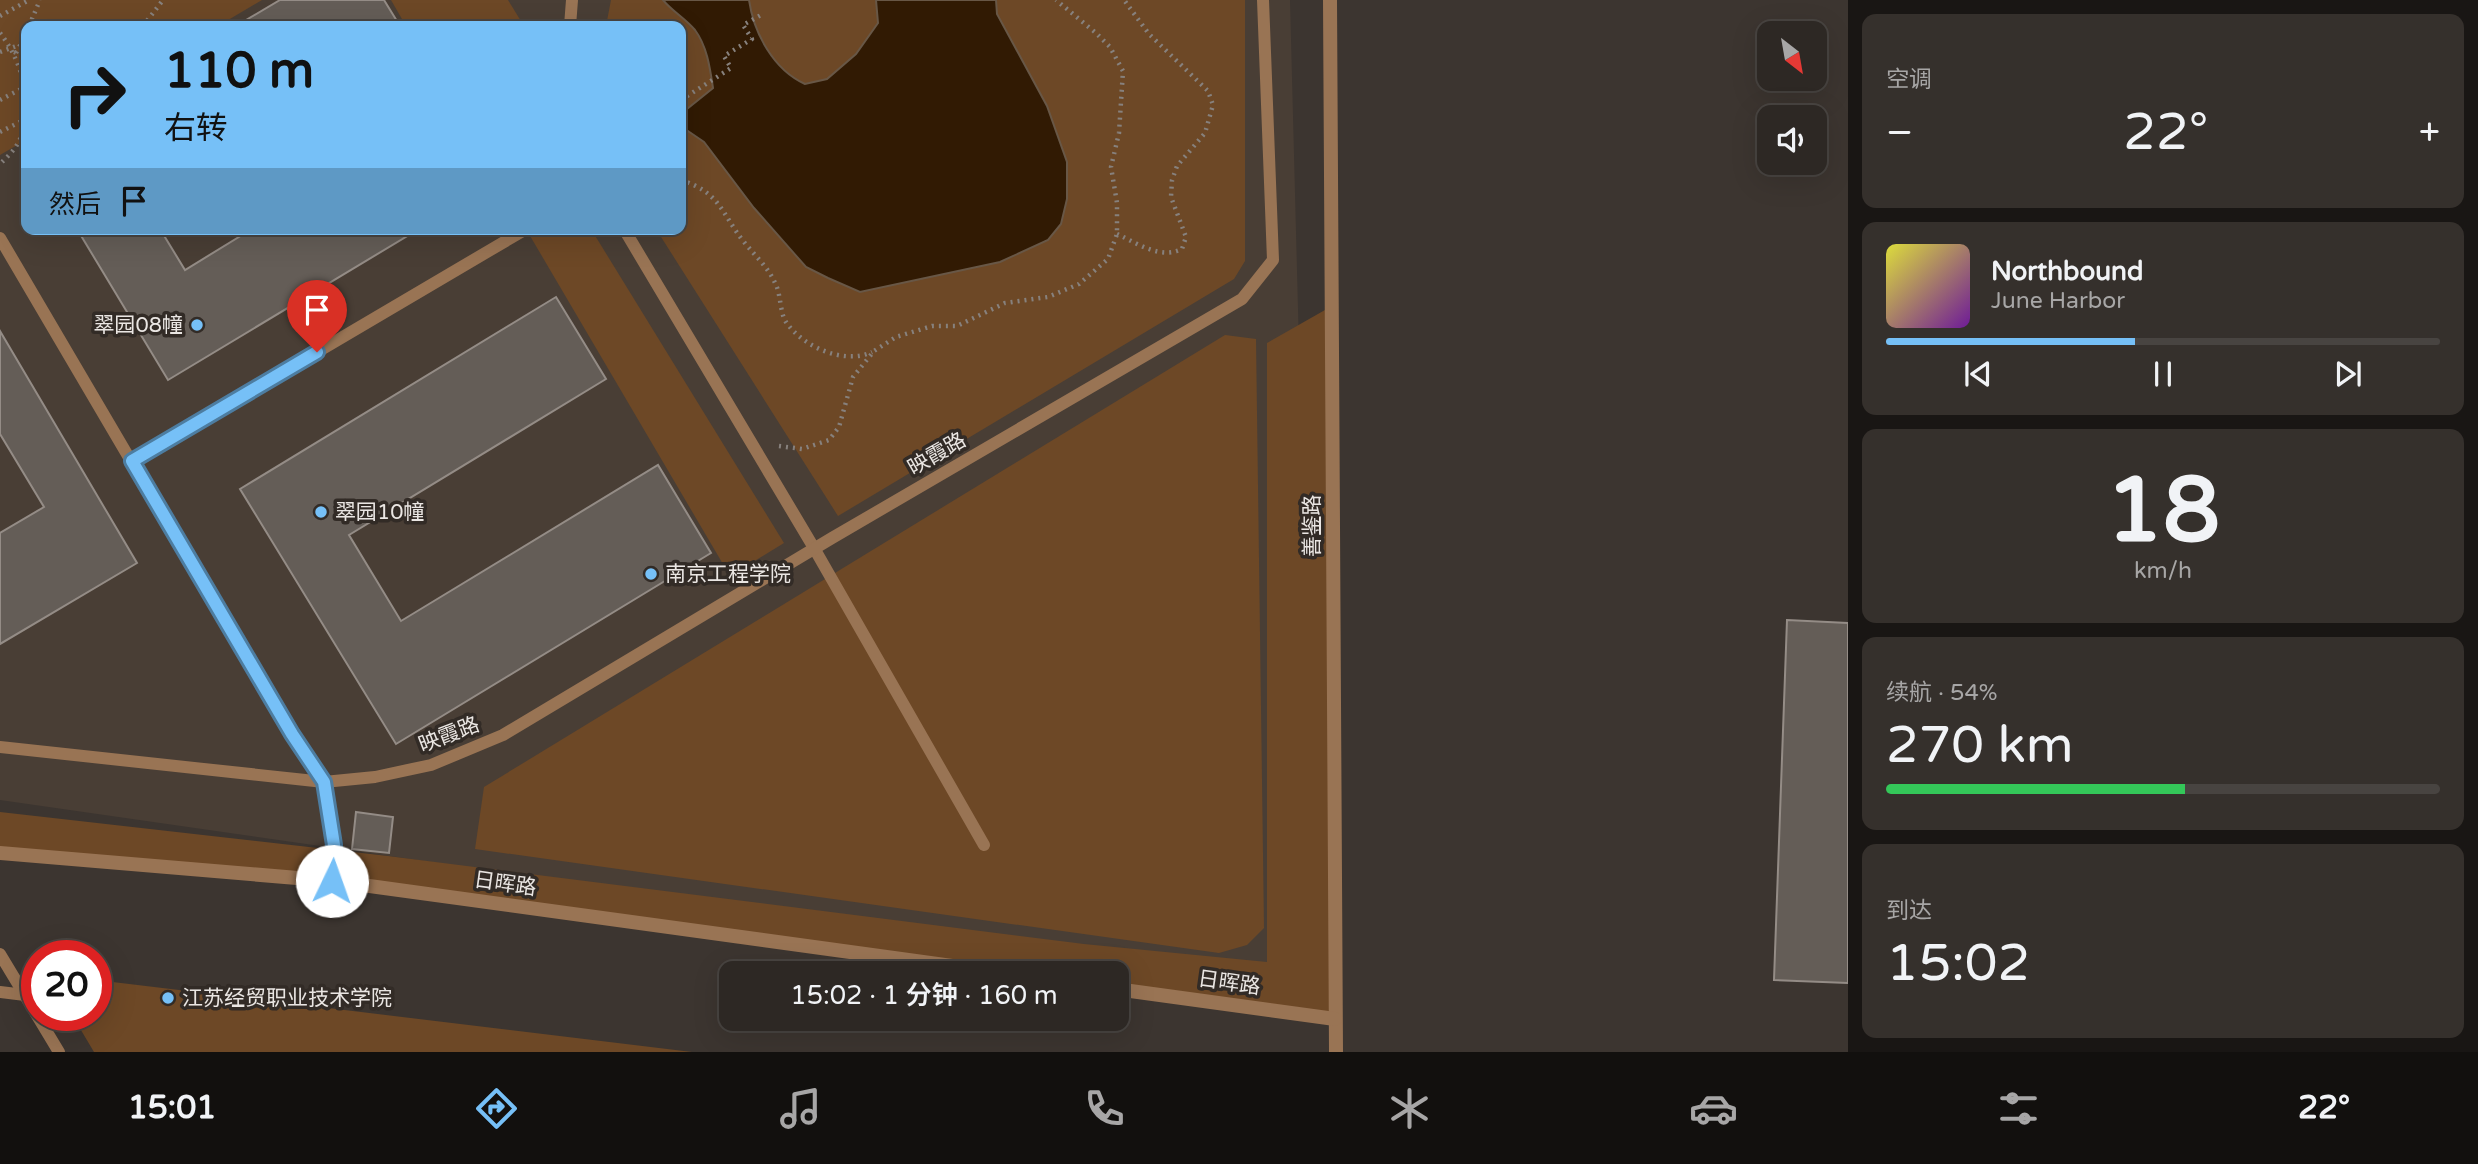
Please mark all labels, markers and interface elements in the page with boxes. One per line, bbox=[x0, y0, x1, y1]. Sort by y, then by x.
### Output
north arrow bbox=[1757, 21, 1827, 91]
map controls bbox=[1757, 21, 1827, 175]
text: 110 m bbox=[164, 42, 314, 101]
icon: right bbox=[49, 49, 140, 140]
text: 空调 bbox=[1886, 66, 1932, 94]
text: 22° bbox=[2123, 101, 2208, 164]
button: sound bbox=[1757, 105, 1827, 175]
text: 右转 bbox=[164, 110, 228, 148]
text: − bbox=[1886, 110, 1913, 156]
text: + bbox=[2419, 110, 2440, 156]
icon: arrive bbox=[115, 182, 153, 220]
text: 然后 bbox=[49, 189, 101, 220]
text: Northbound bbox=[1991, 256, 2143, 287]
pin bbox=[287, 280, 347, 352]
text: June Harbor bbox=[1991, 287, 2125, 315]
icon: arrive bbox=[298, 291, 336, 329]
place label: 翠园08幢 bbox=[94, 313, 183, 338]
marker: 翠园08幢 bbox=[189, 317, 205, 333]
icon: previous bbox=[1959, 355, 1997, 393]
icon: pause bbox=[2144, 355, 2182, 393]
icon: next bbox=[2329, 355, 2367, 393]
street label: 映霞路 bbox=[903, 427, 971, 481]
text: 18 bbox=[2106, 456, 2220, 566]
street label: 善鉴路 bbox=[1300, 495, 1325, 558]
place label: 翠园10幢 bbox=[335, 500, 424, 525]
marker: 翠园10幢 bbox=[313, 504, 329, 520]
text: km/h bbox=[2134, 557, 2192, 585]
place label: 南京工程学院 bbox=[665, 562, 791, 587]
marker: 南京工程学院 bbox=[643, 566, 659, 582]
text: 续航 · 54% bbox=[1886, 679, 1998, 707]
street label: 映霞路 bbox=[415, 712, 483, 758]
text: 270 km bbox=[1886, 714, 2074, 777]
position arrow bbox=[295, 844, 369, 918]
street label: 日晖路 bbox=[472, 867, 538, 901]
text: 到达 bbox=[1886, 897, 1932, 925]
text: 15:02 bbox=[1886, 932, 2030, 995]
speed limit sign: 20 bbox=[21, 940, 112, 1031]
street label: 日晖路 bbox=[1196, 966, 1262, 1000]
text: 15:02 · 1 分钟 · 160 m bbox=[790, 980, 1058, 1011]
place label: 江苏经贸职业技术学院 bbox=[182, 986, 392, 1011]
marker: 江苏经贸职业技术学院 bbox=[160, 990, 176, 1006]
icon: directions bbox=[472, 1084, 521, 1133]
icon: music bbox=[776, 1084, 825, 1133]
icon: phone bbox=[1080, 1084, 1129, 1133]
icon: climate bbox=[1385, 1084, 1434, 1133]
icon: car bbox=[1689, 1084, 1738, 1133]
icon: filters bbox=[1994, 1084, 2043, 1133]
text: 15:01 bbox=[128, 1089, 216, 1127]
text: 22° bbox=[2298, 1089, 2350, 1127]

